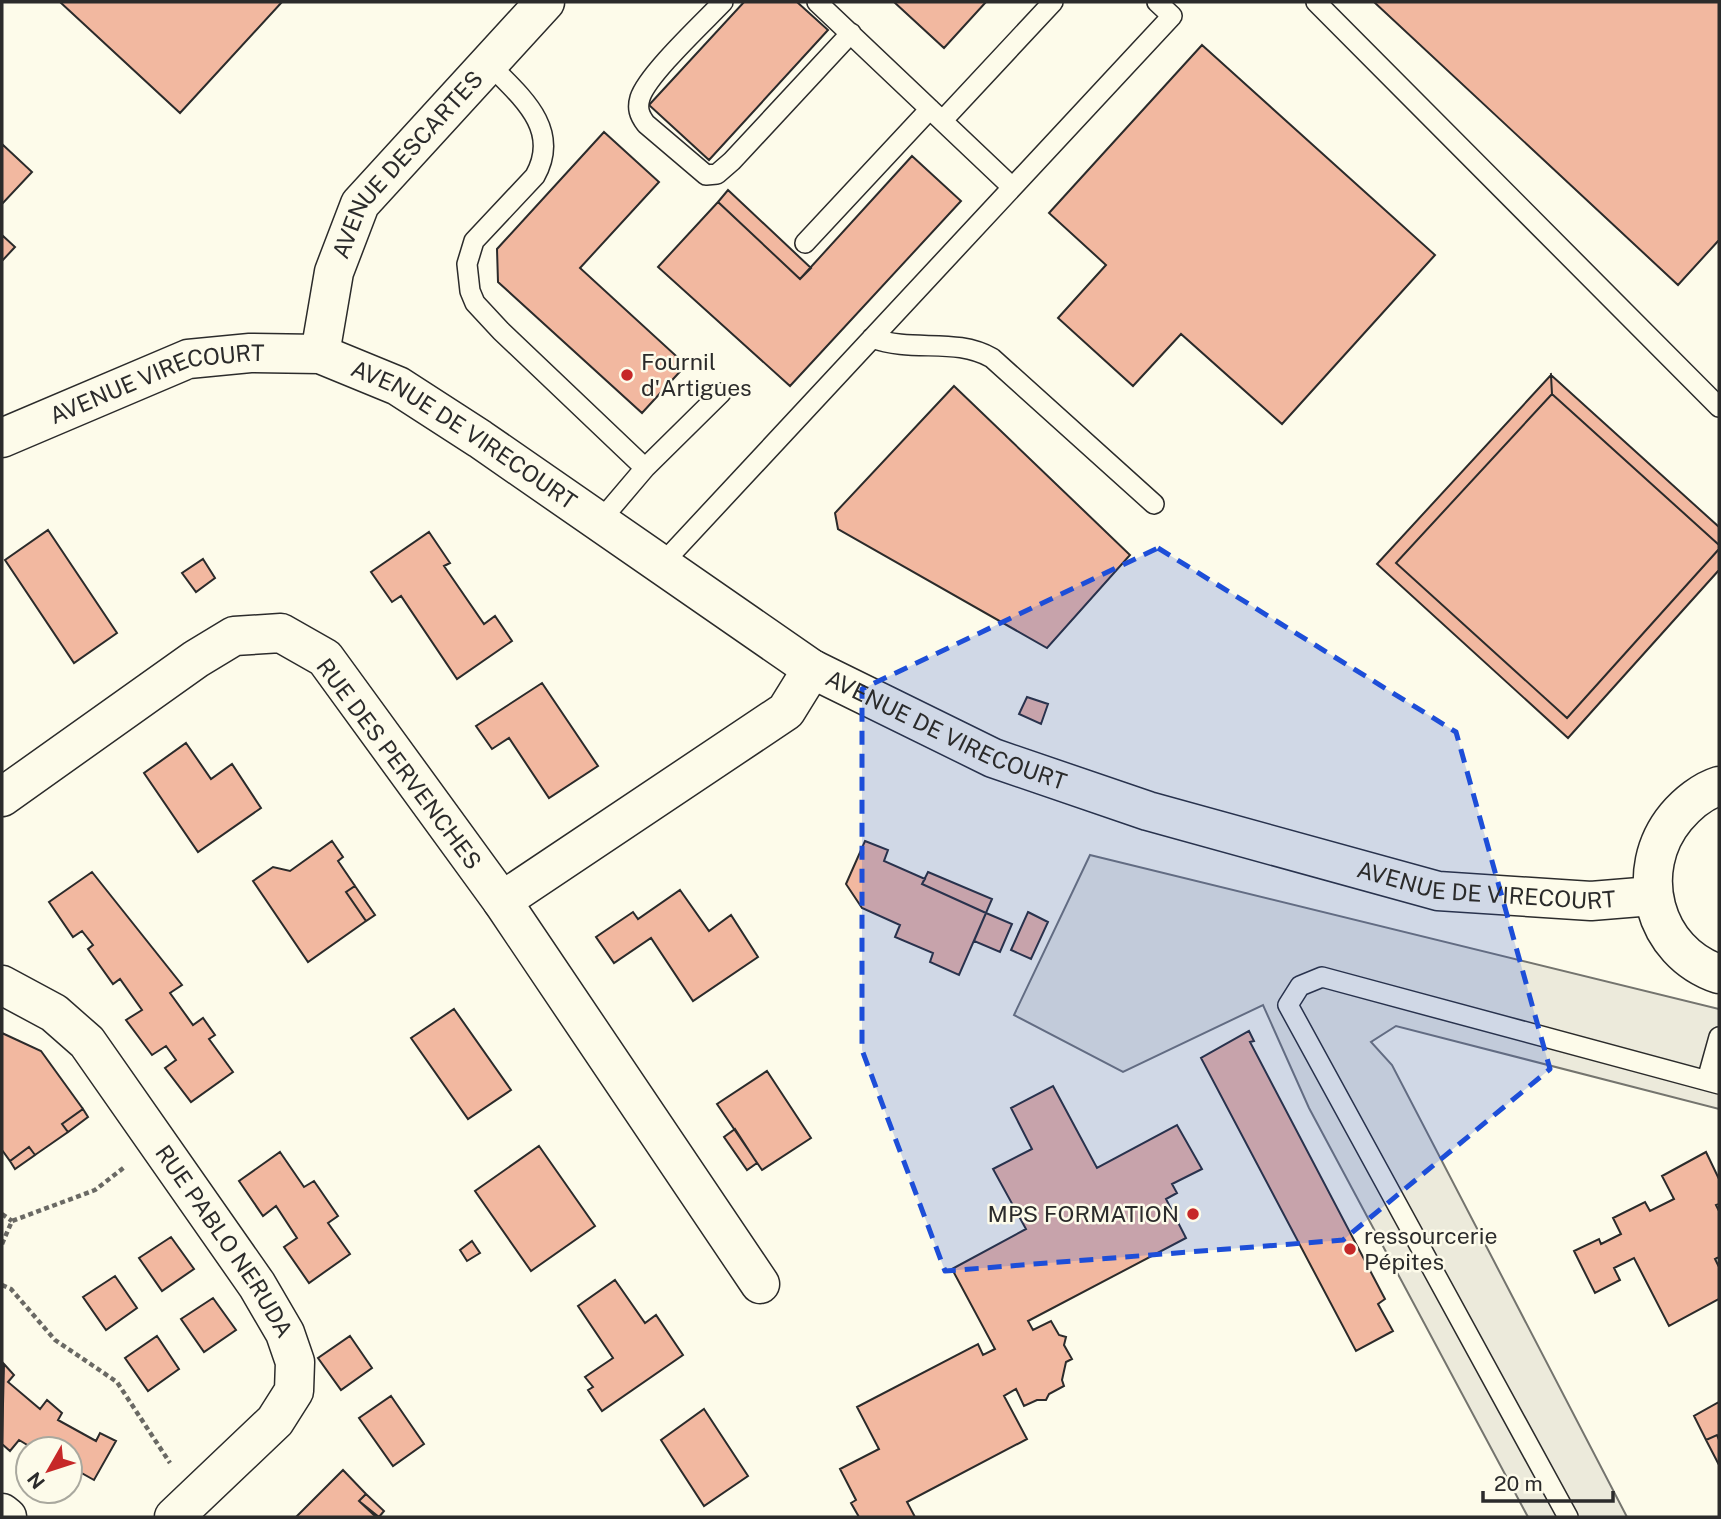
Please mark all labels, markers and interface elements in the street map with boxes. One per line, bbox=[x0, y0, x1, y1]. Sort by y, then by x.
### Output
street label: AVENUE DESCARTES bbox=[326, 65, 488, 262]
street label: AVENUE VIRECOURT bbox=[45, 339, 265, 429]
place label: Fournil d'Artigues bbox=[641, 348, 752, 401]
street label: AVENUE DE VIRECOURT bbox=[347, 354, 582, 515]
marker: Fournil d'Artigues bbox=[619, 367, 635, 383]
street label: RUE DES PERVENCHES bbox=[311, 653, 487, 874]
street label: AVENUE DE VIRECOURT bbox=[822, 664, 1071, 795]
street label: AVENUE DE VIRECOURT bbox=[1354, 855, 1617, 914]
street label: RUE PABLO NERUDA bbox=[150, 1140, 299, 1342]
place label: MPS FORMATION bbox=[988, 1200, 1179, 1227]
marker: MPS FORMATION bbox=[1185, 1206, 1201, 1222]
place label: ressourcerie Pépites bbox=[1364, 1222, 1497, 1275]
marker: ressourcerie Pépites bbox=[1342, 1241, 1358, 1257]
north arrow bbox=[14, 1435, 84, 1505]
scale bar bbox=[1483, 1460, 1612, 1504]
text: N bbox=[23, 1468, 49, 1493]
text: 20 m bbox=[1494, 1471, 1543, 1496]

